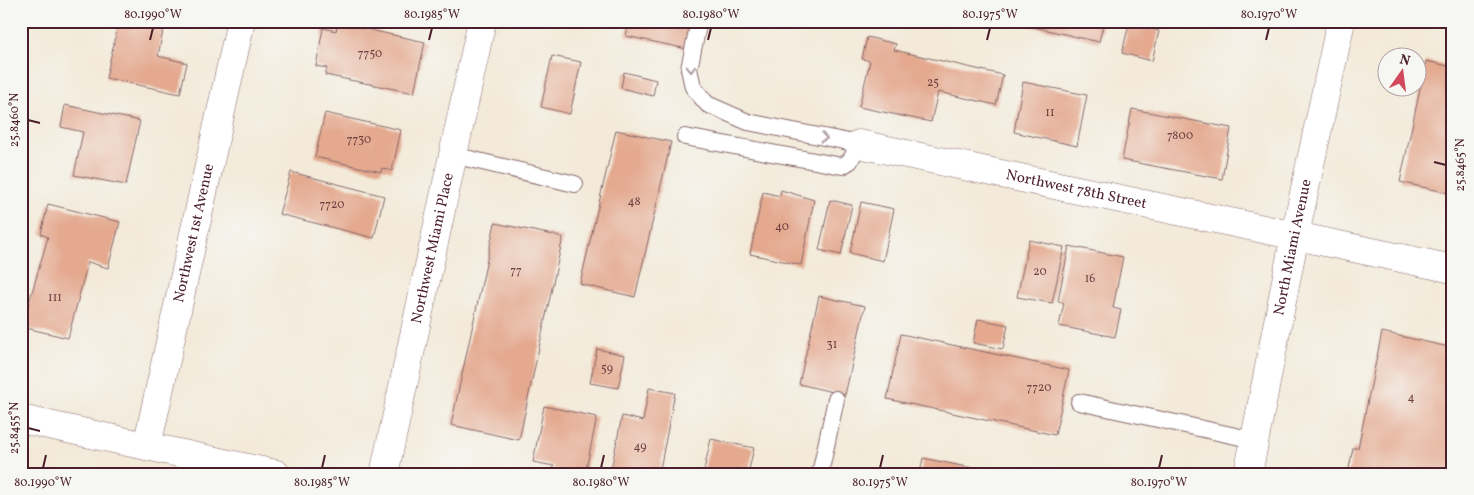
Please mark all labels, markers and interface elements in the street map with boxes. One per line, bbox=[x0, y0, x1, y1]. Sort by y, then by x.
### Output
text: 80.1990°W bbox=[124, 7, 182, 23]
text: 80.1985°W bbox=[404, 7, 460, 23]
text: 80.1980°W bbox=[682, 7, 740, 23]
text: 80.1975°W bbox=[962, 7, 1018, 23]
text: 80.1970°W bbox=[1241, 7, 1297, 23]
house number: 7750 bbox=[358, 46, 382, 62]
north arrow bbox=[1376, 48, 1426, 98]
text: N bbox=[1398, 50, 1412, 71]
one-way arrow bbox=[686, 65, 696, 73]
house number: 25 bbox=[927, 75, 939, 91]
text: 25.8460°N bbox=[7, 93, 23, 147]
house number: 11 bbox=[1045, 105, 1055, 121]
house number: 7800 bbox=[1167, 128, 1193, 144]
house number: 7730 bbox=[347, 132, 371, 148]
one-way arrow bbox=[819, 132, 828, 142]
text: 25.8465°N bbox=[1453, 138, 1469, 192]
street label: Northwest 1st Avenue bbox=[168, 162, 220, 305]
street label: Northwest 78th Street bbox=[1004, 165, 1149, 215]
street label: Northwest Miami Place bbox=[406, 171, 459, 326]
street label: North Miami Avenue bbox=[1269, 177, 1317, 317]
house number: 48 bbox=[627, 194, 641, 210]
house number: 7720 bbox=[320, 197, 344, 213]
house number: 40 bbox=[775, 219, 789, 235]
house number: 77 bbox=[510, 263, 522, 279]
house number: 20 bbox=[1033, 264, 1047, 280]
house number: 16 bbox=[1085, 271, 1095, 287]
house number: 111 bbox=[48, 290, 62, 306]
house number: 31 bbox=[827, 337, 837, 353]
house number: 59 bbox=[601, 361, 613, 377]
house number: 7720 bbox=[1027, 380, 1051, 396]
house number: 4 bbox=[1407, 390, 1415, 406]
text: 25.8455°N bbox=[7, 402, 23, 454]
house number: 49 bbox=[633, 439, 647, 455]
text: 80.1990°W bbox=[14, 475, 72, 491]
text: 80.1985°W bbox=[294, 475, 350, 491]
text: 80.1980°W bbox=[572, 475, 630, 491]
text: 80.1975°W bbox=[852, 475, 908, 491]
text: 80.1970°W bbox=[1131, 475, 1187, 491]

